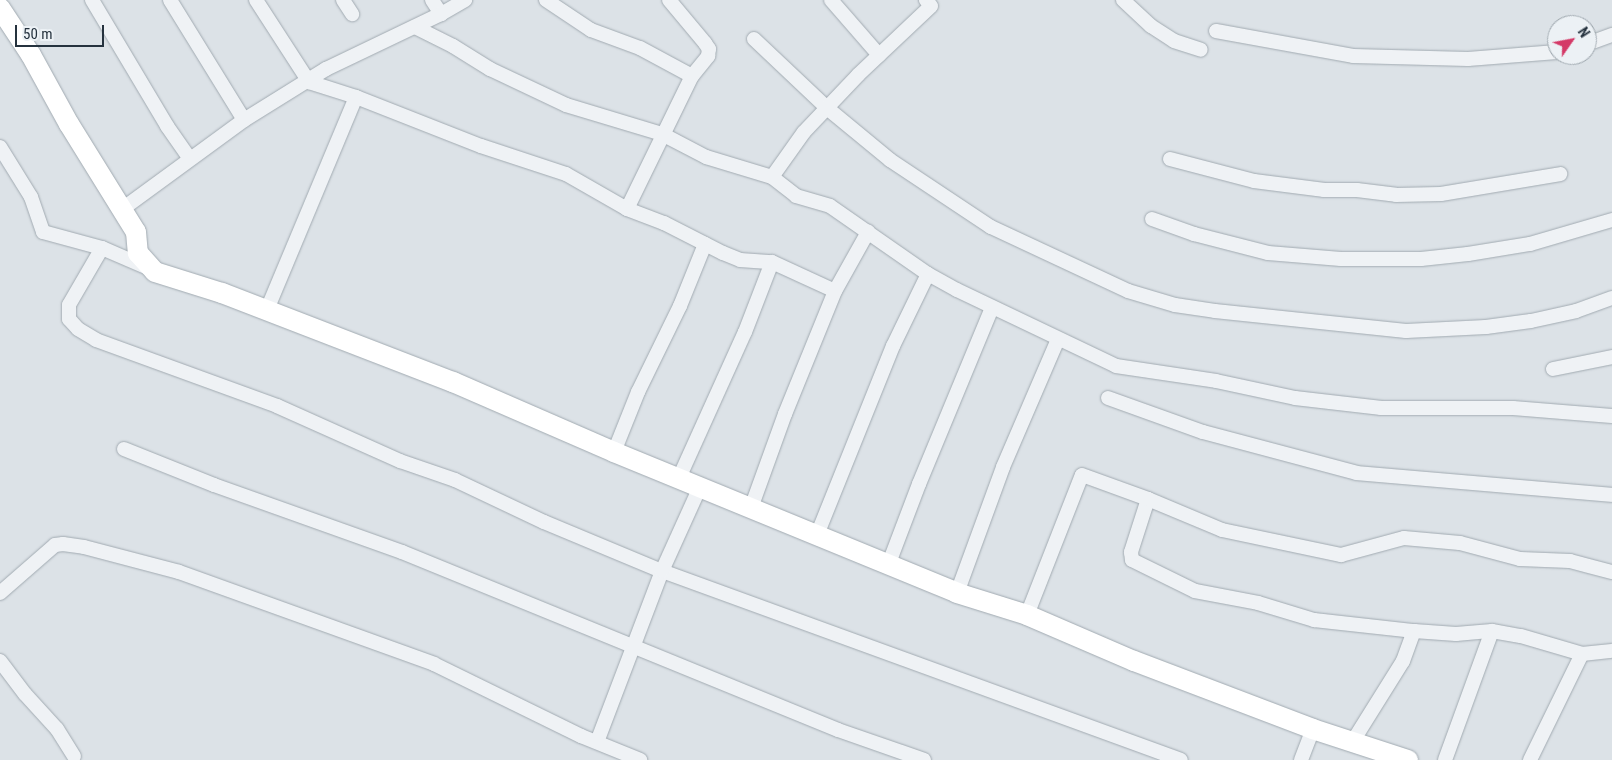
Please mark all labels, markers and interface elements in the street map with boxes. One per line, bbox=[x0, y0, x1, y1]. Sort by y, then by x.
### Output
scale bar bbox=[18, 15, 106, 47]
north arrow bbox=[1547, 15, 1597, 65]
text: N bbox=[1575, 24, 1593, 40]
text: 50 m bbox=[23, 25, 53, 43]

